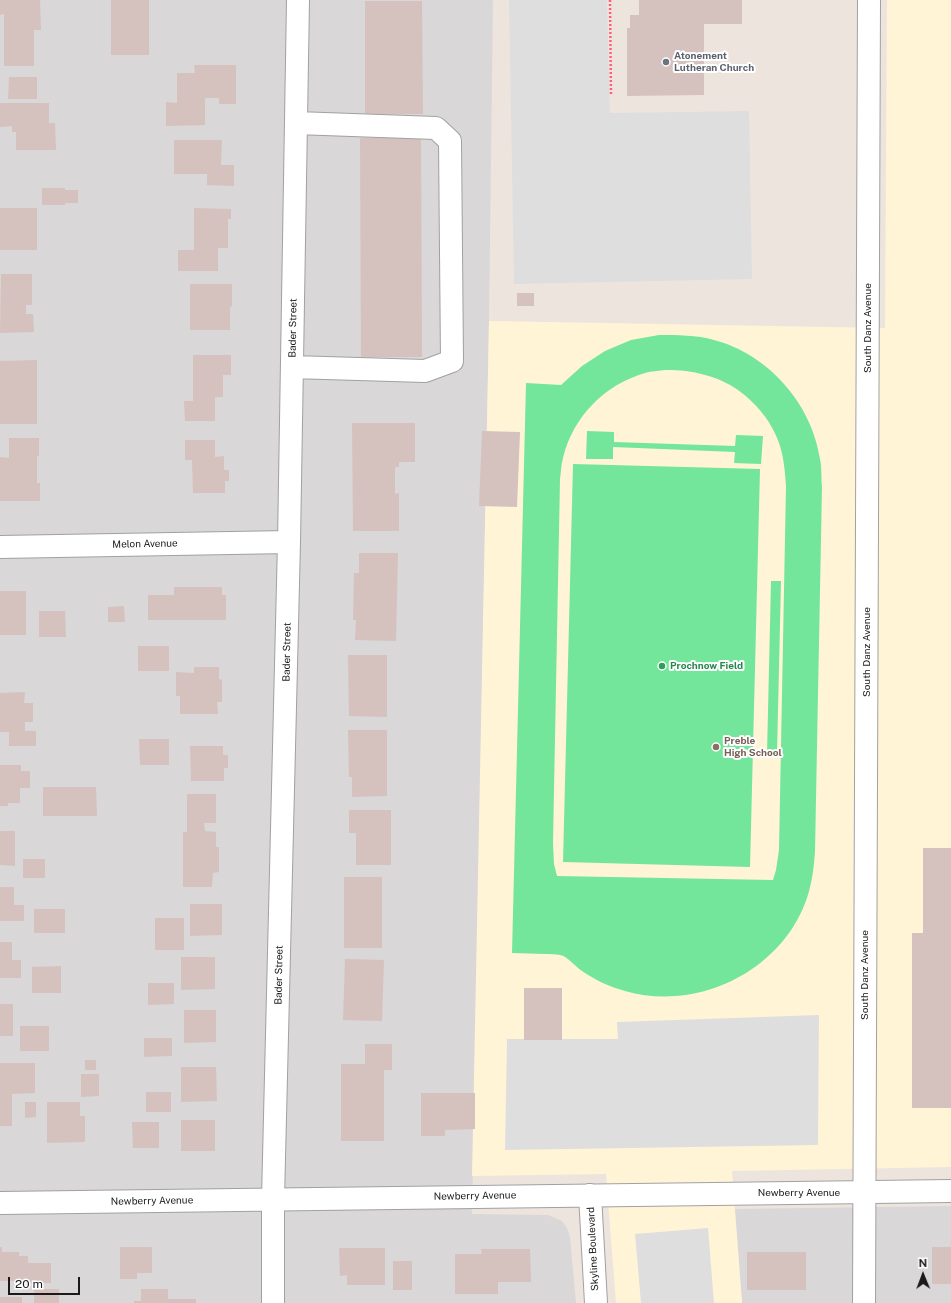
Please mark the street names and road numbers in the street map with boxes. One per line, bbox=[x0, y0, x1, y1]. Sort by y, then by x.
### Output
street label: South Danz Avenue bbox=[862, 283, 874, 373]
street label: Bader Street bbox=[286, 298, 300, 358]
street label: Melon Avenue bbox=[112, 537, 178, 551]
street label: South Danz Avenue bbox=[861, 607, 873, 697]
street label: Bader Street bbox=[280, 622, 294, 682]
street label: South Danz Avenue bbox=[859, 930, 871, 1020]
street label: Bader Street bbox=[272, 945, 286, 1005]
street label: Newberry Avenue bbox=[758, 1187, 840, 1199]
street label: Newberry Avenue bbox=[434, 1189, 516, 1203]
street label: Newberry Avenue bbox=[111, 1194, 193, 1208]
street label: Skyline Boulevard bbox=[585, 1207, 601, 1291]

